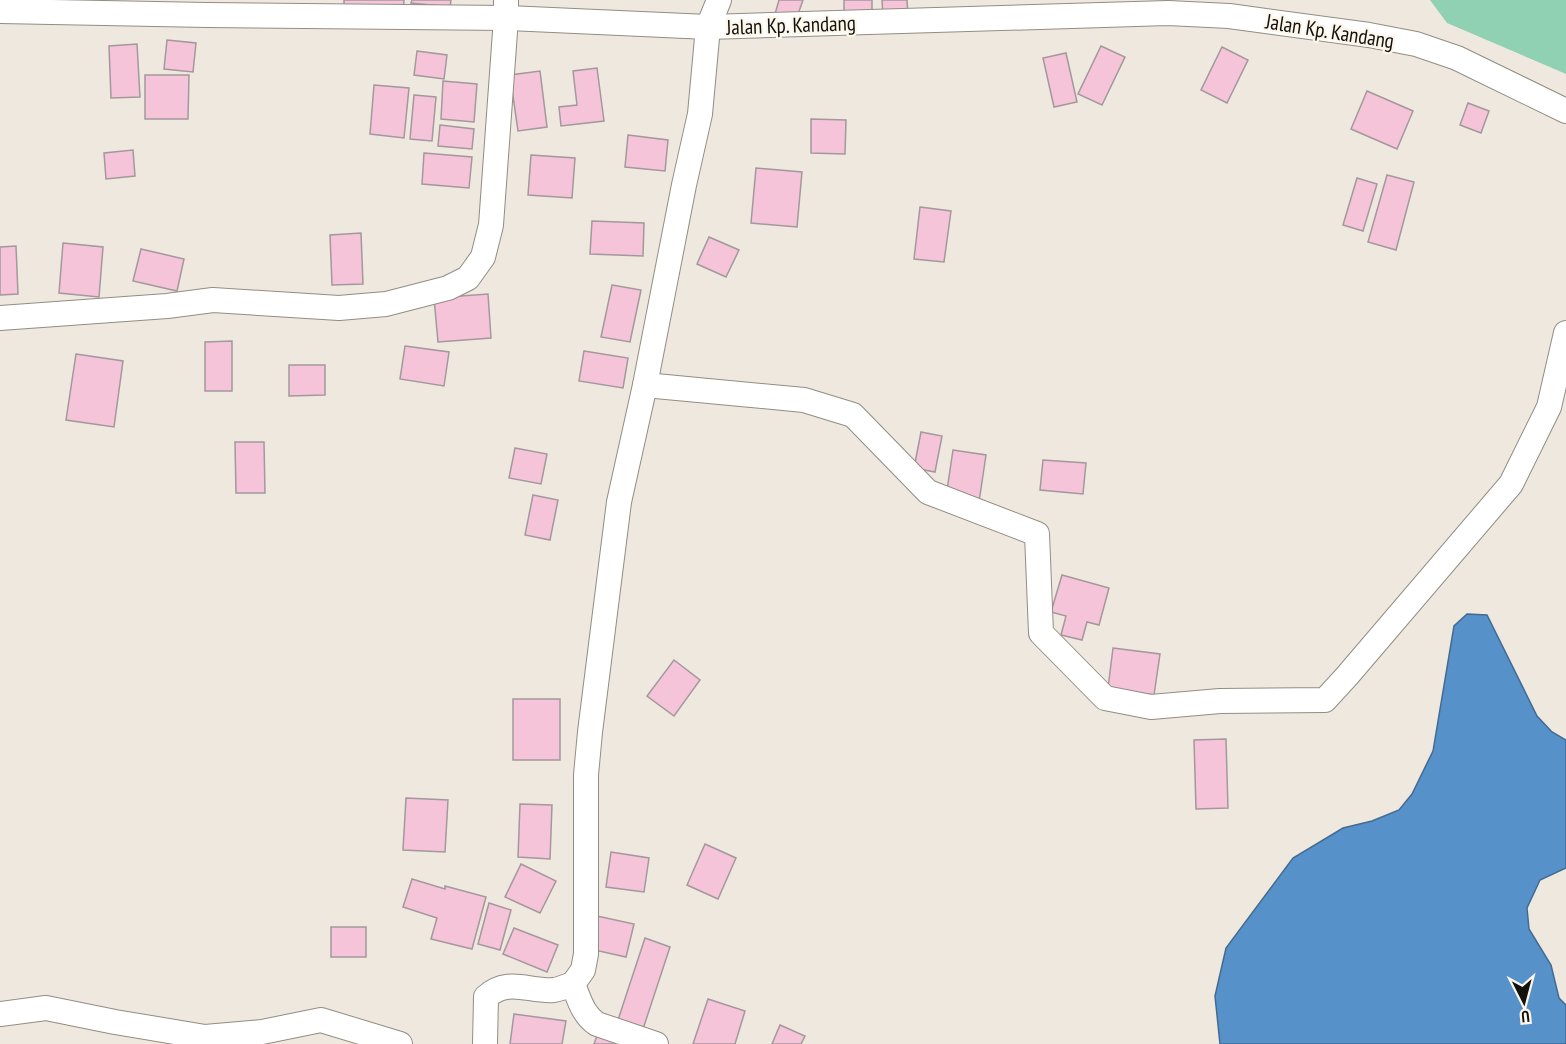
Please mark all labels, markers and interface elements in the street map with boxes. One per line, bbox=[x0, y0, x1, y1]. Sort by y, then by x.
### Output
street label: Jalan Kp. Kandang bbox=[1263, 7, 1396, 54]
street label: Jalan Kp. Kandang bbox=[725, 9, 856, 41]
north arrow bbox=[1494, 972, 1554, 1032]
text: U bbox=[1520, 1007, 1531, 1027]

